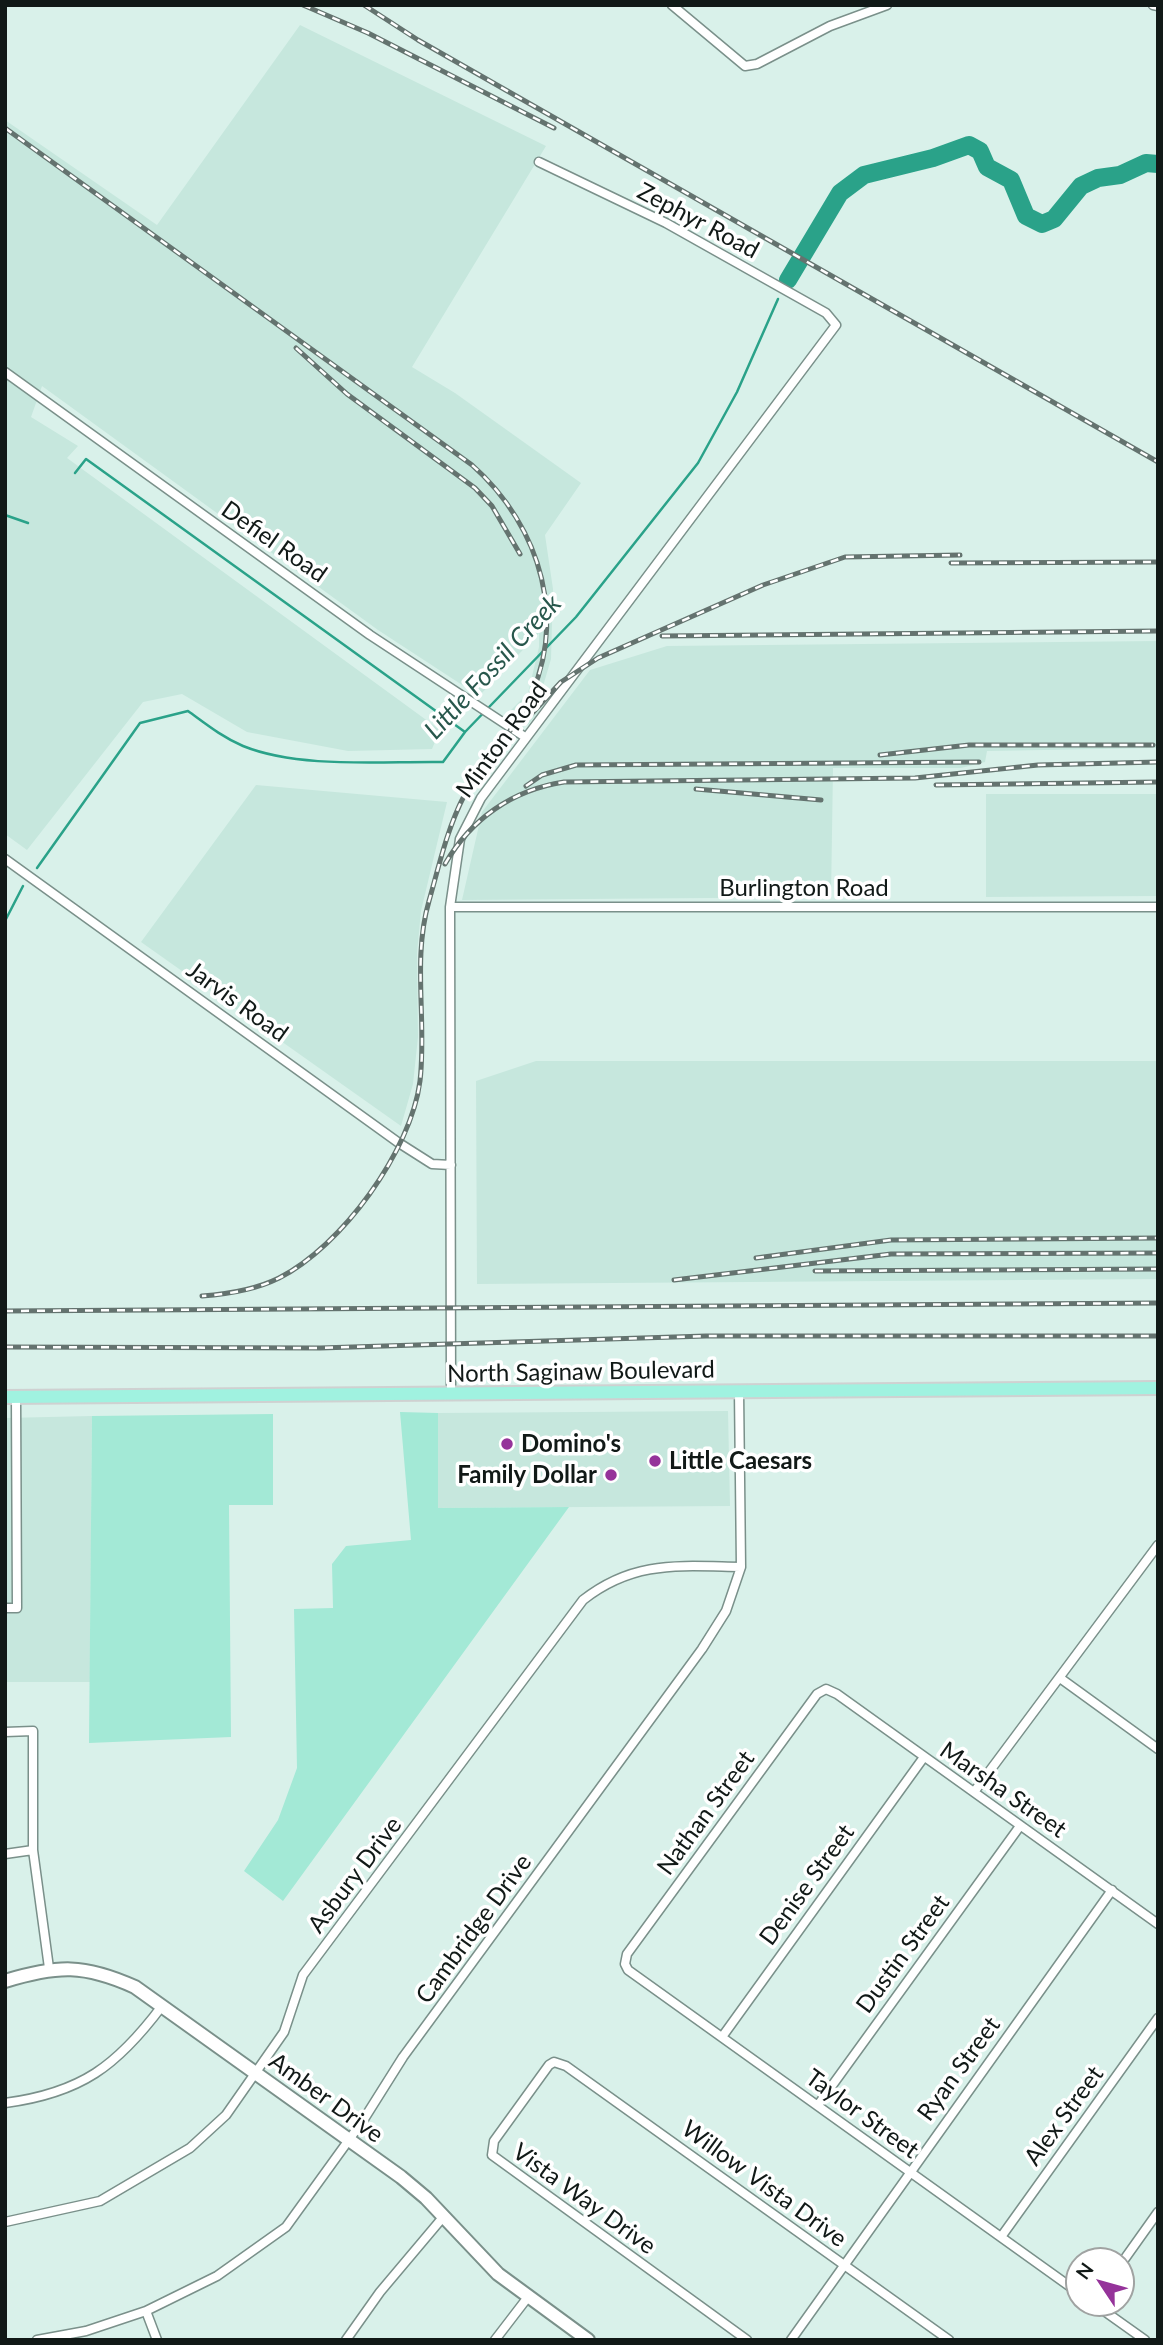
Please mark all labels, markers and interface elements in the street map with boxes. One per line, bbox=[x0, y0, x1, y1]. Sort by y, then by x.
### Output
street label: Zephyr Road bbox=[632, 177, 764, 265]
street label: Defiel Road bbox=[216, 495, 332, 589]
water label: Little Fossil Creek bbox=[418, 588, 568, 746]
street label: Minton Road bbox=[450, 677, 554, 803]
street label: Burlington Road bbox=[719, 874, 889, 902]
street label: Jarvis Road bbox=[181, 956, 293, 1048]
street label: North Saginaw Boulevard bbox=[447, 1355, 715, 1389]
place label: Domino's bbox=[521, 1430, 621, 1458]
marker: Domino's bbox=[499, 1436, 515, 1452]
place label: Little Caesars bbox=[669, 1447, 812, 1475]
marker: Little Caesars bbox=[647, 1453, 663, 1469]
place label: Family Dollar bbox=[457, 1461, 597, 1489]
marker: Family Dollar bbox=[603, 1467, 619, 1483]
street label: Marsha Street bbox=[934, 1736, 1072, 1844]
street label: Nathan Street bbox=[651, 1745, 761, 1881]
street label: Asbury Drive bbox=[302, 1811, 408, 1939]
street label: Denise Street bbox=[754, 1819, 860, 1951]
street label: Cambridge Drive bbox=[410, 1849, 538, 2009]
street label: Dustin Street bbox=[850, 1889, 956, 2019]
street label: Ryan Street bbox=[912, 2011, 1006, 2127]
street label: Amber Drive bbox=[263, 2047, 389, 2149]
street label: Alex Street bbox=[1018, 2061, 1110, 2171]
street label: Taylor Street bbox=[800, 2063, 924, 2165]
street label: Willow Vista Drive bbox=[676, 2115, 852, 2253]
street label: Vista Way Drive bbox=[507, 2137, 661, 2261]
north arrow bbox=[1065, 2247, 1135, 2317]
text: N bbox=[1071, 2258, 1098, 2283]

